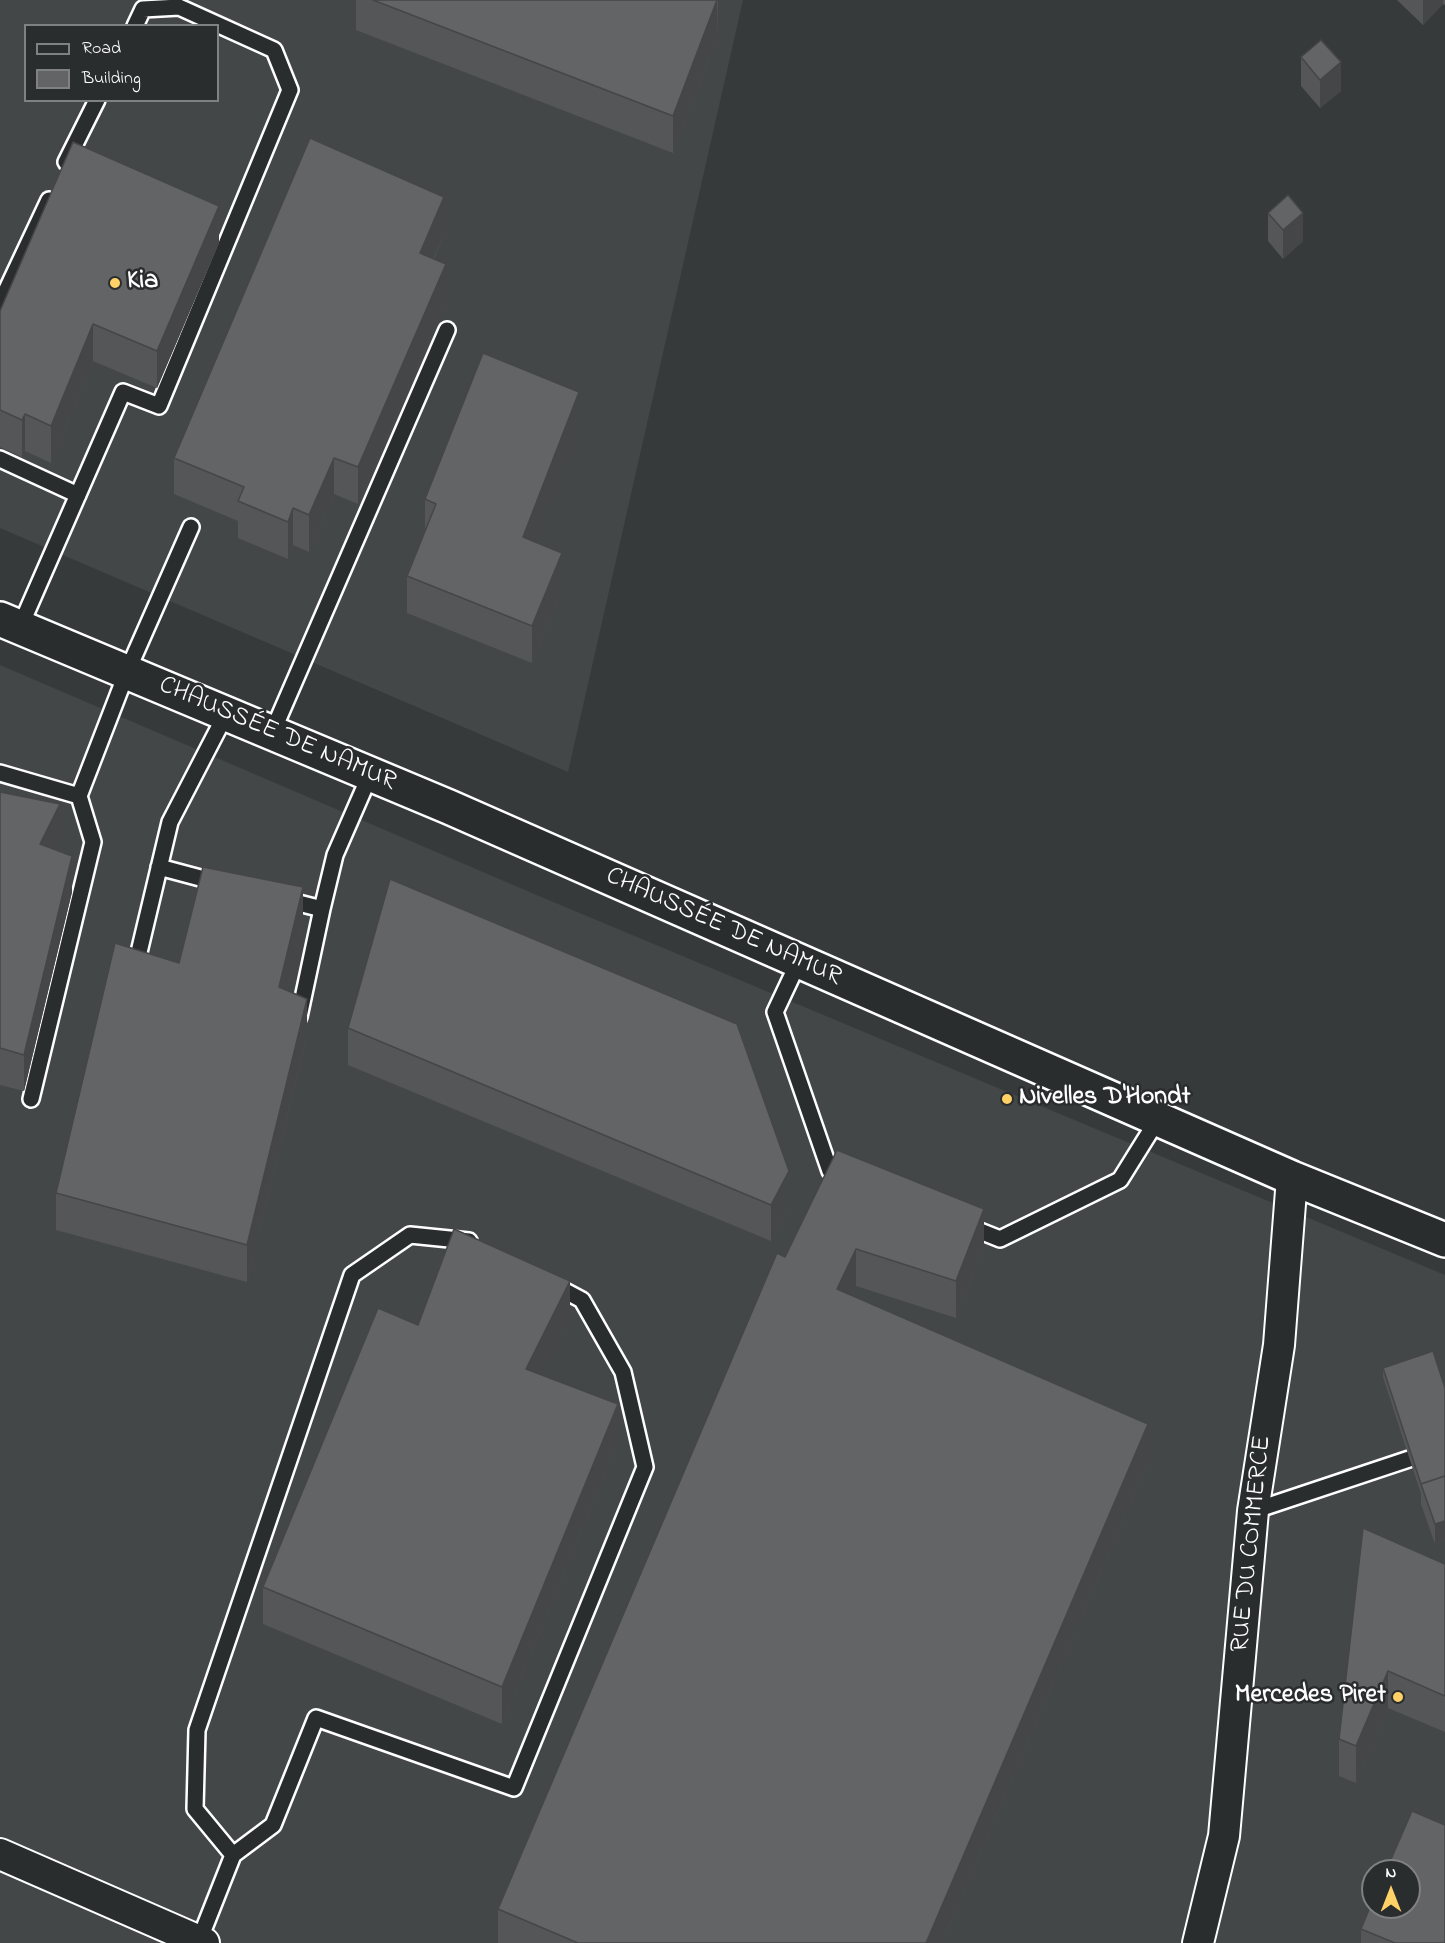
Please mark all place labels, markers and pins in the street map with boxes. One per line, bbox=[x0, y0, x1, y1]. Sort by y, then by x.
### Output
place label: Kia bbox=[127, 267, 158, 299]
marker: Kia bbox=[108, 276, 122, 290]
place label: Nivelles D'Hondt bbox=[1019, 1083, 1190, 1115]
marker: Nivelles D'Hondt bbox=[1000, 1092, 1014, 1106]
place label: Mercedes Piret bbox=[1235, 1681, 1386, 1713]
marker: Mercedes Piret bbox=[1391, 1690, 1405, 1704]

